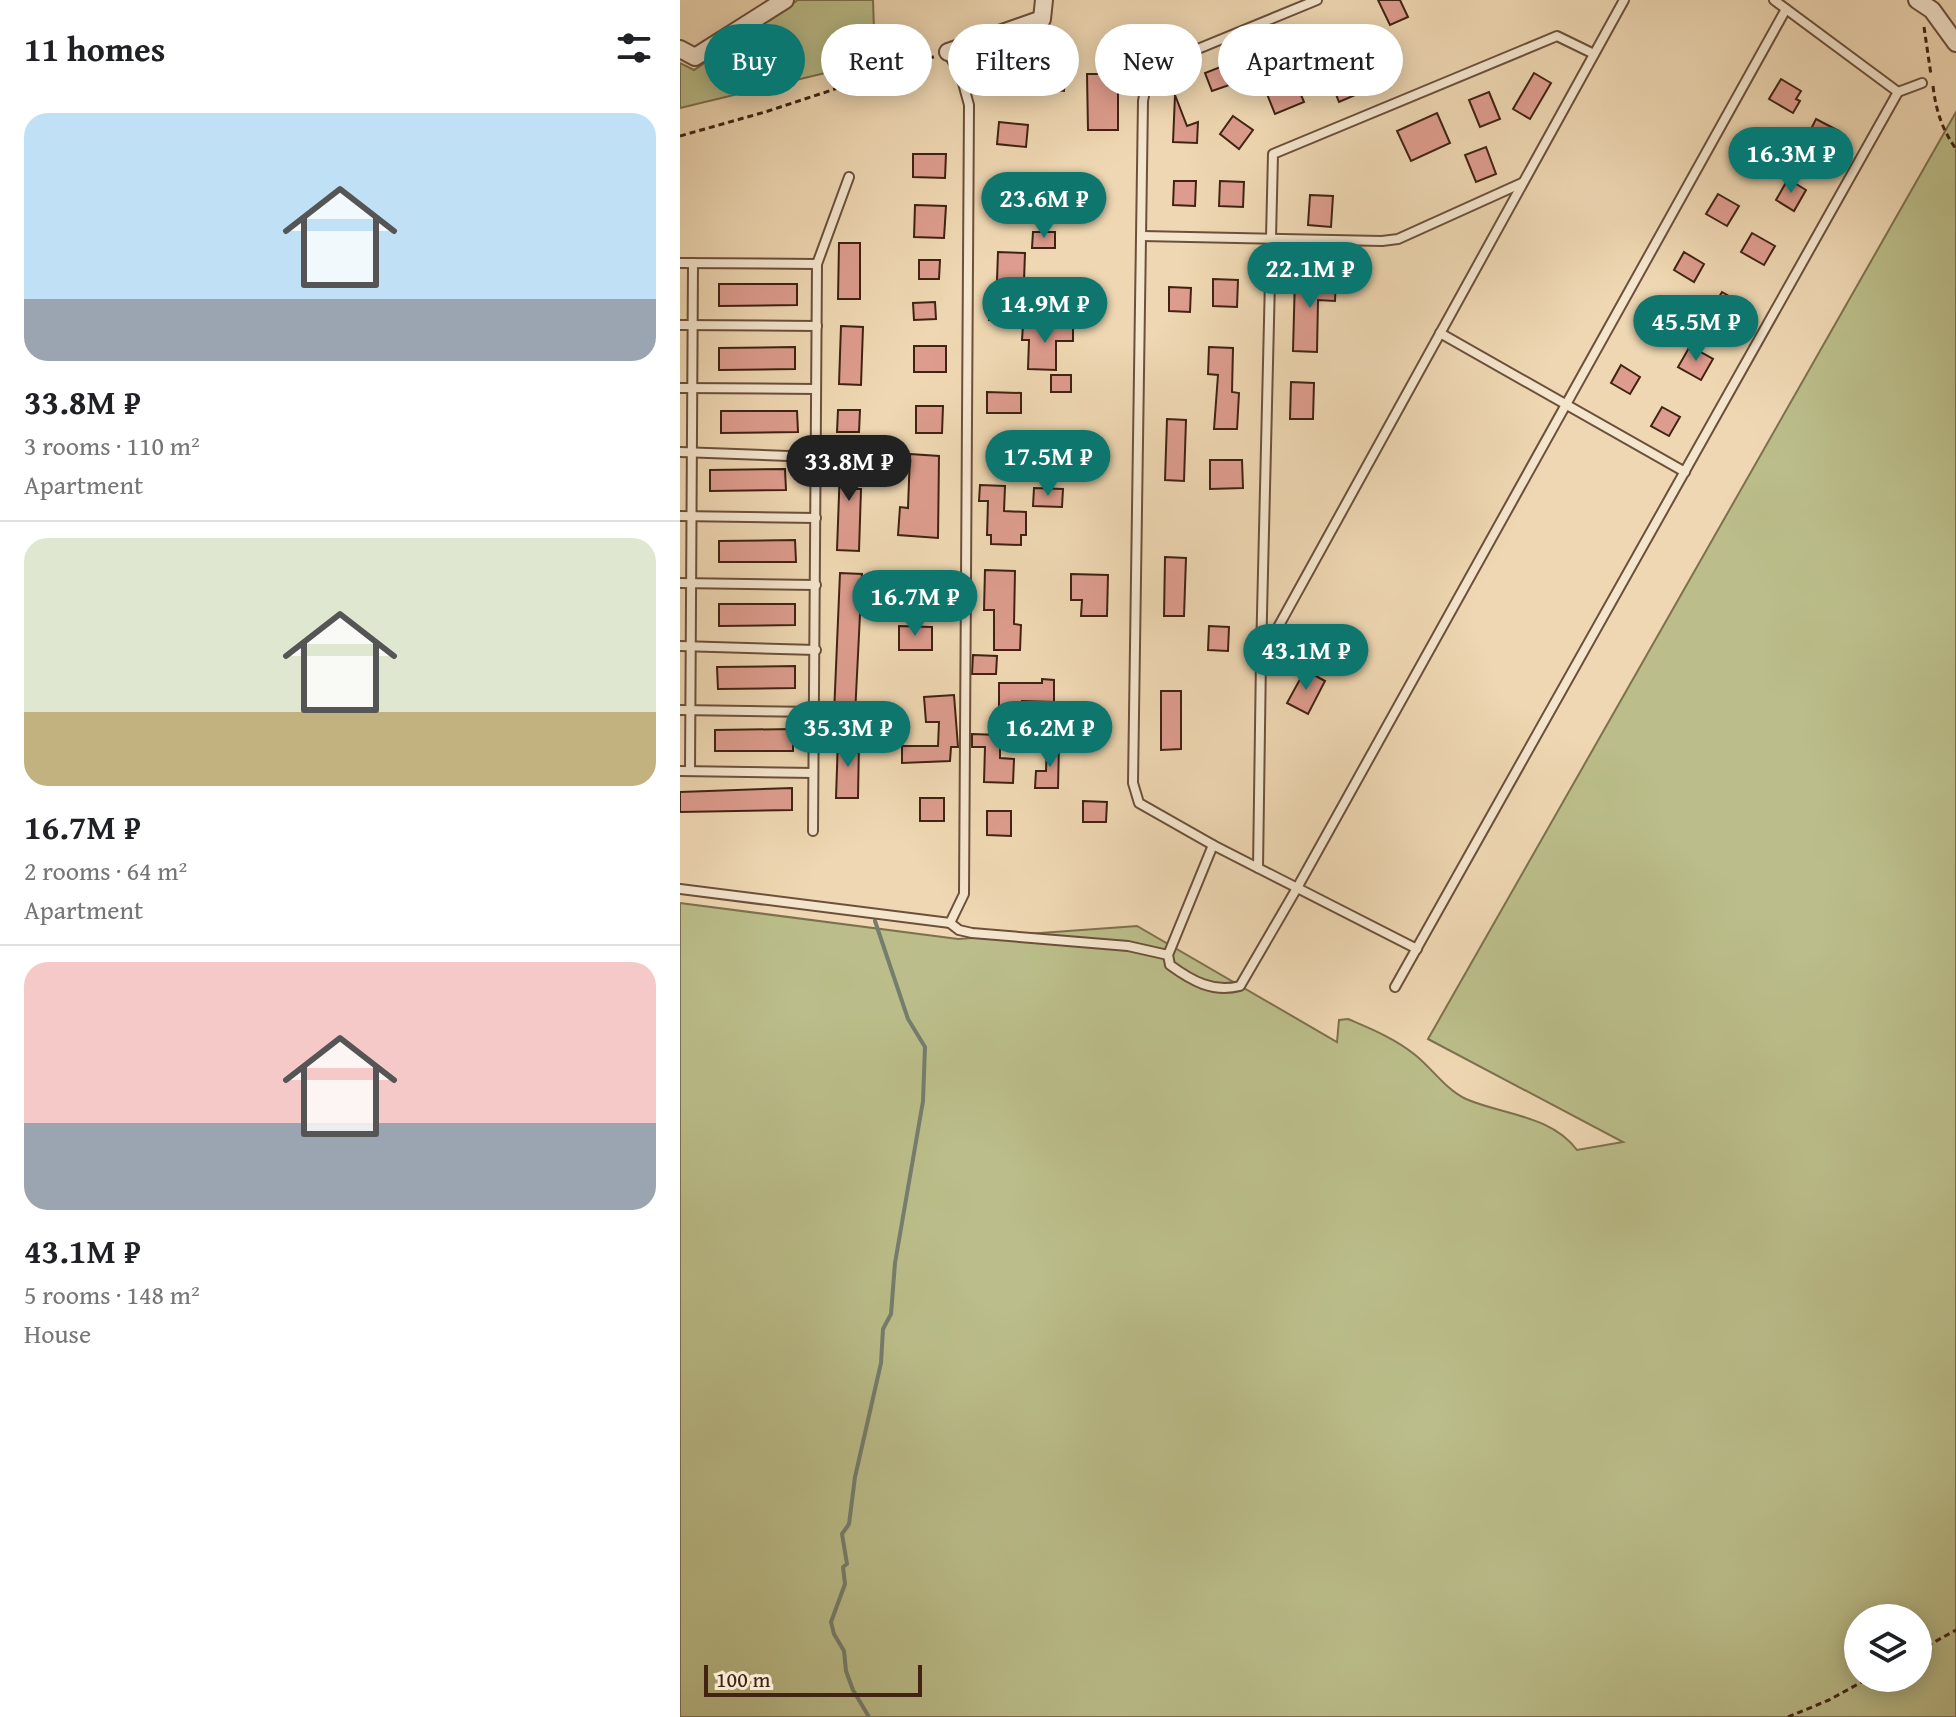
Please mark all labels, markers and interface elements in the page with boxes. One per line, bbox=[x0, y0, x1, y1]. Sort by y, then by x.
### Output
text: 11 homes bbox=[24, 24, 165, 73]
chip: Buy bbox=[704, 24, 805, 96]
chip: Rent bbox=[821, 24, 932, 96]
chip: Filters bbox=[948, 24, 1079, 96]
chip: New bbox=[1095, 24, 1202, 96]
chip: Apartment bbox=[1218, 24, 1403, 96]
icon: filters bbox=[612, 26, 656, 70]
pin: 16.3M ₽ bbox=[1717, 127, 1865, 195]
text: 16.3M ₽ bbox=[1746, 133, 1836, 172]
icon: home bbox=[268, 165, 412, 309]
pin: 23.6M ₽ bbox=[970, 172, 1118, 240]
text: 23.6M ₽ bbox=[999, 178, 1089, 217]
pin: 22.1M ₽ bbox=[1236, 242, 1384, 310]
text: 22.1M ₽ bbox=[1265, 248, 1355, 287]
pin: 14.9M ₽ bbox=[971, 277, 1119, 345]
text: 14.9M ₽ bbox=[1000, 283, 1090, 322]
pin: 45.5M ₽ bbox=[1622, 295, 1770, 363]
text: 45.5M ₽ bbox=[1651, 301, 1741, 340]
text: 33.8M ₽ bbox=[24, 377, 141, 426]
text: 3 rooms · 110 m² bbox=[24, 426, 200, 465]
pin: 17.5M ₽ bbox=[974, 430, 1122, 498]
pin: 33.8M ₽ bbox=[775, 435, 923, 503]
text: 17.5M ₽ bbox=[1003, 436, 1093, 475]
text: 33.8M ₽ bbox=[804, 441, 894, 480]
text: Apartment bbox=[24, 465, 143, 504]
pin: 16.7M ₽ bbox=[841, 570, 989, 638]
text: 16.7M ₽ bbox=[870, 576, 960, 615]
icon: home bbox=[268, 590, 412, 734]
pin: 43.1M ₽ bbox=[1232, 624, 1380, 692]
text: 43.1M ₽ bbox=[1261, 630, 1351, 669]
pin: 35.3M ₽ bbox=[774, 701, 922, 769]
pin: 16.2M ₽ bbox=[976, 701, 1124, 769]
text: 35.3M ₽ bbox=[803, 707, 893, 746]
text: 16.2M ₽ bbox=[1005, 707, 1095, 746]
text: 16.7M ₽ bbox=[24, 802, 141, 851]
text: 2 rooms · 64 m² bbox=[24, 851, 187, 890]
text: Apartment bbox=[24, 890, 143, 929]
icon: home bbox=[268, 1014, 412, 1158]
text: 43.1M ₽ bbox=[24, 1226, 141, 1275]
text: 5 rooms · 148 m² bbox=[24, 1275, 200, 1314]
text: House bbox=[24, 1314, 91, 1353]
map controls bbox=[1844, 1604, 1932, 1692]
button: layers bbox=[1844, 1604, 1932, 1692]
scale bar bbox=[704, 1661, 922, 1697]
text: 100 m bbox=[716, 1663, 771, 1695]

